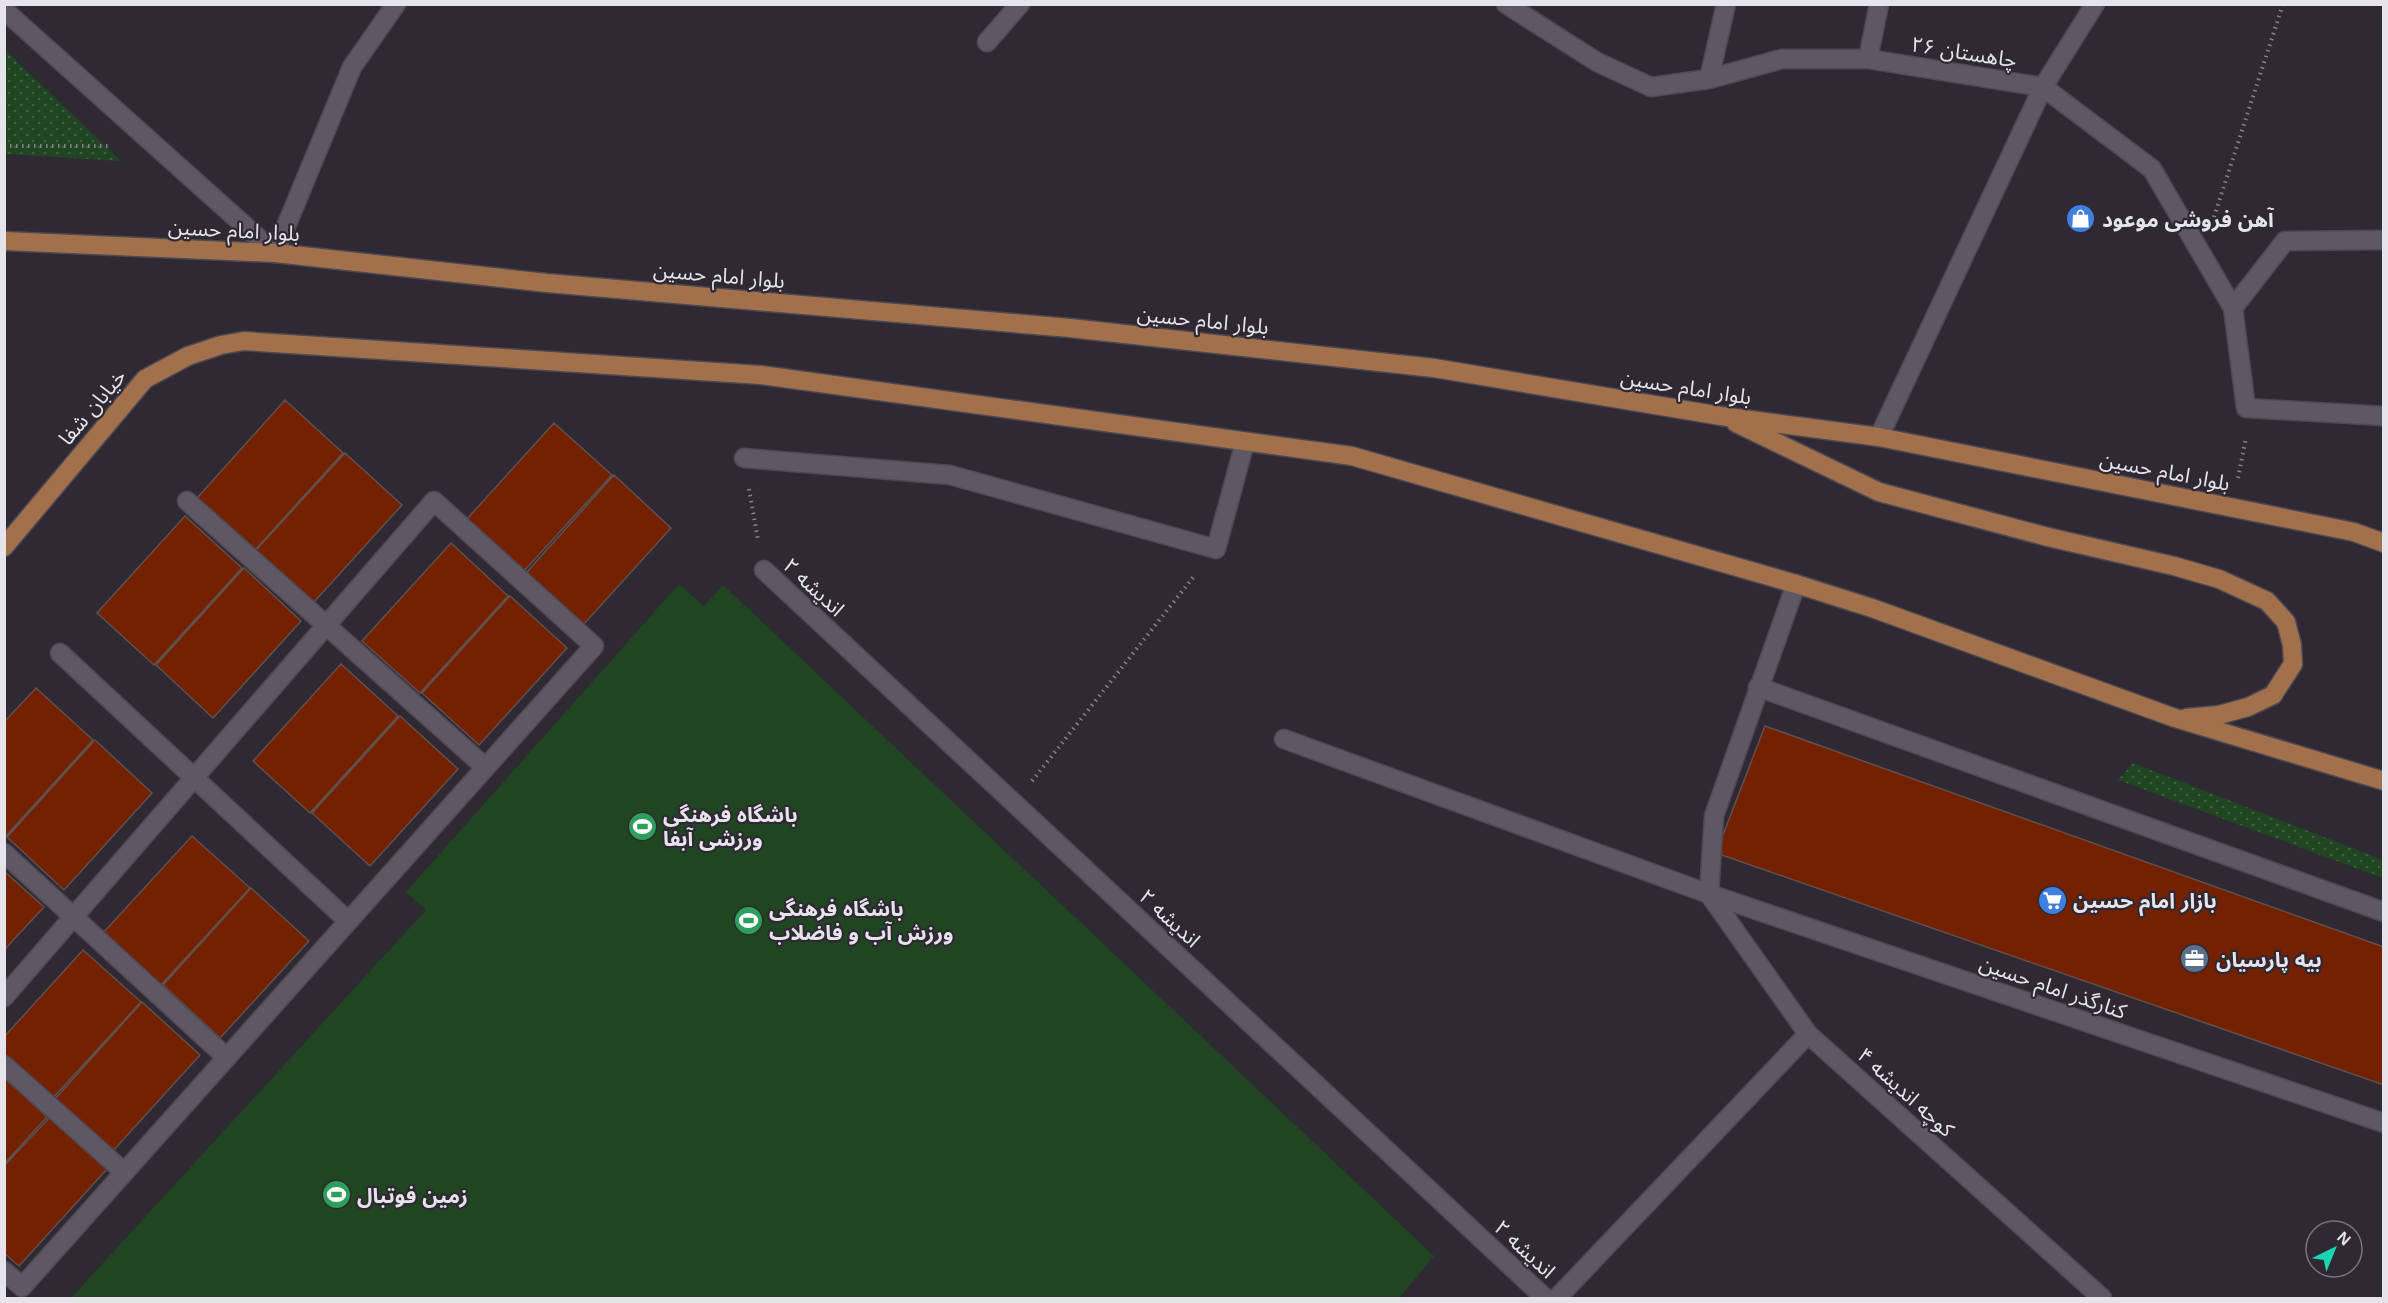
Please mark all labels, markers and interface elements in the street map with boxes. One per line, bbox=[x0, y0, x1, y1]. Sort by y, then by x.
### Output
street label: چاهستان ۲۶ bbox=[1909, 32, 2018, 74]
shop icon: آهن فروشی موعود bbox=[2065, 203, 2097, 235]
place label: آهن فروشی موعود bbox=[2102, 207, 2275, 232]
street label: بلوار امام حسین bbox=[167, 215, 300, 250]
street label: بلوار امام حسین bbox=[652, 258, 786, 297]
street label: بلوار امام حسین bbox=[1136, 302, 1270, 343]
street label: خیابان شفا bbox=[54, 365, 131, 450]
street label: بلوار امام حسین bbox=[1618, 365, 1753, 414]
street label: بلوار امام حسین bbox=[2097, 447, 2232, 500]
street label: اندیشه ۲ bbox=[779, 553, 849, 621]
place label: باشگاه فرهنگی ورزشی آبفا bbox=[663, 803, 798, 851]
sports icon: باشگاه فرهنگی ورزشی آبفا bbox=[626, 810, 658, 842]
street label: اندیشه ۲ bbox=[1135, 884, 1205, 952]
supermarket icon: بازار امام حسین bbox=[2036, 884, 2068, 916]
place label: بازار امام حسین bbox=[2073, 889, 2217, 917]
place label: باشگاه فرهنگی ورزش آب و فاضلاب bbox=[769, 897, 953, 945]
sports icon: باشگاه فرهنگی ورزش آب و فاضلاب bbox=[732, 904, 764, 936]
office icon: بیه پارسیان bbox=[2179, 943, 2211, 975]
place label: بیه پارسیان bbox=[2216, 948, 2322, 973]
street label: کنارگذر امام حسین bbox=[1975, 951, 2130, 1028]
street label: کوچه اندیشه ۴ bbox=[1852, 1043, 1959, 1143]
sports icon: زمین فوتبال bbox=[320, 1179, 352, 1211]
place label: زمین فوتبال bbox=[357, 1184, 468, 1208]
street label: اندیشه ۲ bbox=[1490, 1215, 1560, 1283]
north arrow bbox=[2304, 1219, 2364, 1279]
text: N bbox=[2334, 1228, 2354, 1249]

